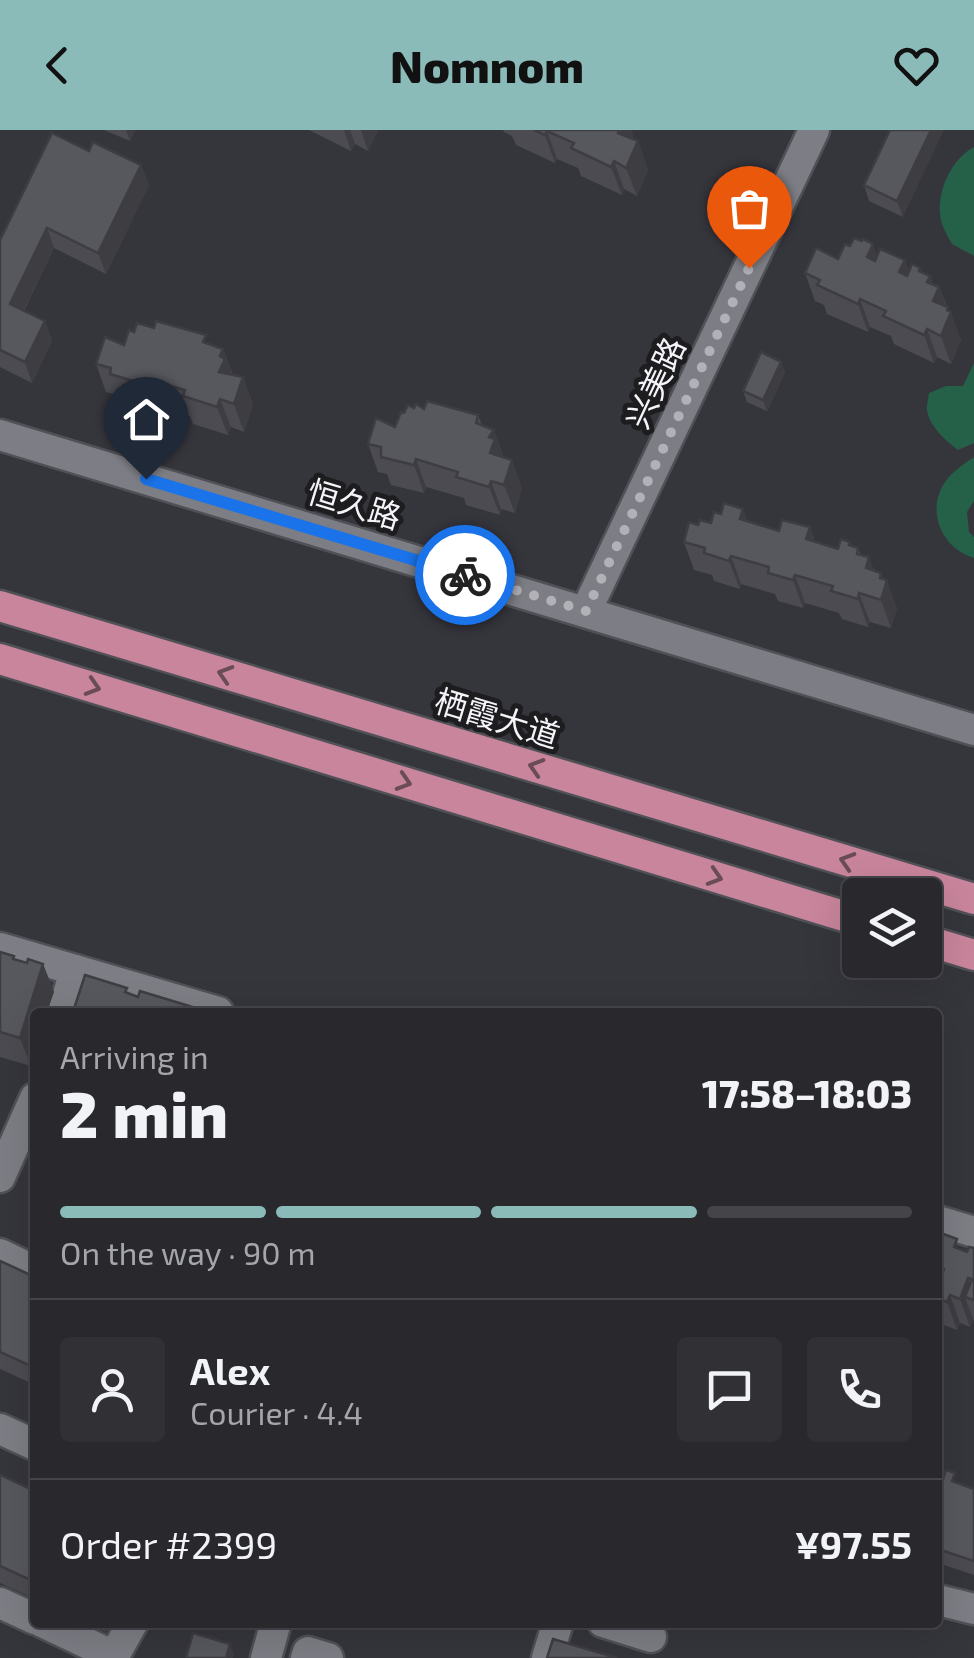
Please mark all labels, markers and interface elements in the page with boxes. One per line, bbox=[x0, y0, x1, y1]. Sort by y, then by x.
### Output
icon: back bbox=[30, 38, 85, 93]
text: Nomnom bbox=[390, 38, 584, 92]
icon: heart bbox=[889, 38, 944, 93]
pin bbox=[707, 166, 792, 269]
icon: bag bbox=[722, 181, 777, 236]
street label: 兴美路 bbox=[617, 331, 692, 434]
pin bbox=[104, 377, 189, 480]
icon: home bbox=[119, 392, 174, 447]
street label: 恒久路 bbox=[303, 471, 406, 535]
courier bbox=[415, 525, 515, 625]
icon: bike bbox=[438, 548, 493, 603]
one-way arrow bbox=[217, 665, 234, 686]
one-way arrow bbox=[84, 676, 101, 696]
street label: 栖霞大道 bbox=[431, 680, 564, 754]
one-way arrow bbox=[528, 759, 545, 779]
one-way arrow bbox=[395, 770, 412, 791]
one-way arrow bbox=[839, 852, 856, 873]
one-way arrow bbox=[706, 865, 723, 886]
map controls bbox=[842, 878, 942, 978]
button: layers bbox=[842, 878, 942, 978]
text: Arriving in bbox=[60, 1037, 209, 1075]
text: 17:58–18:03 bbox=[702, 1070, 912, 1116]
text: 2 min bbox=[60, 1073, 228, 1151]
text: On the way · 90 m bbox=[60, 1233, 316, 1271]
button: person bbox=[60, 1337, 165, 1442]
button: chat bbox=[677, 1337, 782, 1442]
button: phone bbox=[807, 1337, 912, 1442]
text: Alex bbox=[190, 1347, 270, 1393]
text: Courier · 4.4 bbox=[190, 1393, 363, 1431]
text: Order #2399 bbox=[60, 1521, 277, 1567]
text: ¥97.55 bbox=[795, 1521, 912, 1567]

